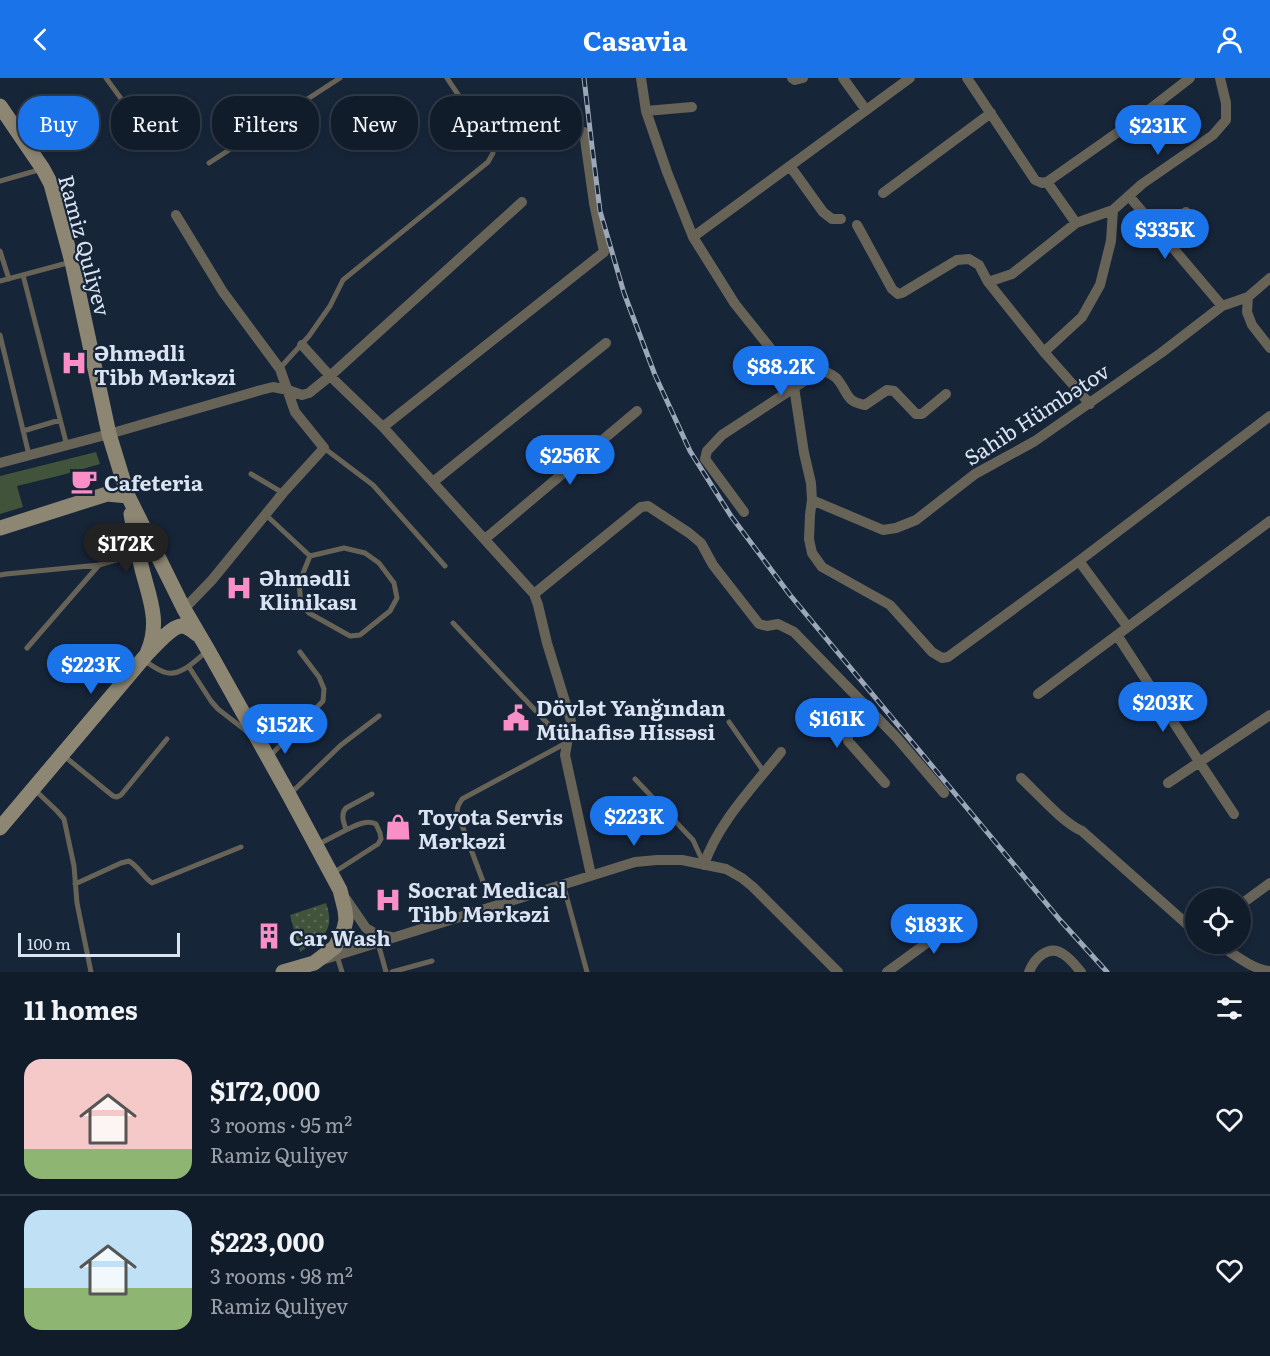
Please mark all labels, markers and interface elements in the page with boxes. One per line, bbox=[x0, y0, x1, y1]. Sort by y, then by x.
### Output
text: Casavia bbox=[583, 19, 687, 59]
icon: back bbox=[24, 23, 57, 56]
icon: person bbox=[1213, 23, 1246, 56]
chip: Buy bbox=[18, 96, 99, 150]
chip: Rent bbox=[111, 96, 200, 150]
chip: Filters bbox=[212, 96, 319, 150]
chip: New bbox=[331, 96, 418, 150]
chip: Apartment bbox=[430, 96, 582, 150]
pin: $231K bbox=[1116, 105, 1200, 156]
text: $231K bbox=[1129, 109, 1187, 139]
street label: Ramiz Quliyev bbox=[52, 171, 120, 320]
pin: $335K bbox=[1123, 209, 1207, 260]
text: $335K bbox=[1135, 213, 1195, 243]
place label: Əhmədli Tibb Mərkəzi bbox=[94, 336, 236, 391]
pin: $88.2K bbox=[732, 346, 830, 397]
hospital icon: Əhmədli Tibb Mərkəzi bbox=[59, 348, 89, 378]
text: $88.2K bbox=[747, 350, 815, 380]
street label: Sahib Hümbətov bbox=[957, 354, 1115, 472]
pin: $256K bbox=[528, 435, 612, 486]
text: $256K bbox=[540, 439, 600, 469]
cafe icon: Cafeteria bbox=[69, 466, 99, 496]
place label: Cafeteria bbox=[104, 466, 204, 497]
pin: $172K bbox=[84, 523, 168, 574]
text: $172K bbox=[97, 527, 155, 557]
place label: Əhmədli Klinikası bbox=[259, 561, 358, 616]
hospital icon: Əhmədli Klinikası bbox=[224, 573, 254, 603]
pin: $223K bbox=[49, 644, 133, 695]
text: $223K bbox=[61, 648, 121, 678]
pin: $203K bbox=[1121, 682, 1205, 733]
text: $203K bbox=[1132, 686, 1194, 716]
place label: Dövlət Yanğından Mühafisə Hissəsi bbox=[536, 691, 726, 746]
pin: $161K bbox=[795, 698, 879, 749]
text: $161K bbox=[809, 702, 865, 732]
public building icon: Dövlət Yanğından Mühafisə Hissəsi bbox=[501, 703, 531, 733]
pin: $152K bbox=[243, 704, 327, 755]
text: $152K bbox=[256, 708, 314, 738]
pin: $223K bbox=[592, 796, 676, 847]
place label: Toyota Servis Mərkəzi bbox=[418, 800, 563, 855]
text: $223K bbox=[604, 800, 664, 830]
shop icon: Toyota Servis Mərkəzi bbox=[383, 812, 413, 842]
place label: Socrat Medical Tibb Mərkəzi bbox=[408, 873, 567, 928]
hospital icon: Socrat Medical Tibb Mərkəzi bbox=[373, 885, 403, 915]
map controls bbox=[1185, 888, 1251, 954]
button: locate bbox=[1185, 888, 1251, 954]
pin: $183K bbox=[892, 904, 976, 955]
text: $183K bbox=[905, 908, 963, 938]
building icon: Car Wash bbox=[254, 921, 284, 951]
place label: Car Wash bbox=[289, 921, 391, 952]
scale bar bbox=[18, 930, 180, 958]
text: 100 m bbox=[27, 931, 71, 955]
text: 11 homes bbox=[24, 989, 138, 1028]
icon: filters bbox=[1213, 992, 1246, 1025]
text: $172,000 bbox=[210, 1070, 320, 1109]
icon: home bbox=[72, 1083, 144, 1155]
icon: heart bbox=[1213, 1103, 1246, 1136]
text: 3 rooms · 95 m² bbox=[210, 1109, 352, 1139]
text: Ramiz Quliyev bbox=[210, 1139, 348, 1169]
text: $223,000 bbox=[210, 1221, 324, 1260]
icon: home bbox=[72, 1234, 144, 1306]
icon: heart bbox=[1213, 1254, 1246, 1287]
text: 3 rooms · 98 m² bbox=[210, 1260, 353, 1290]
text: Ramiz Quliyev bbox=[210, 1290, 348, 1320]

